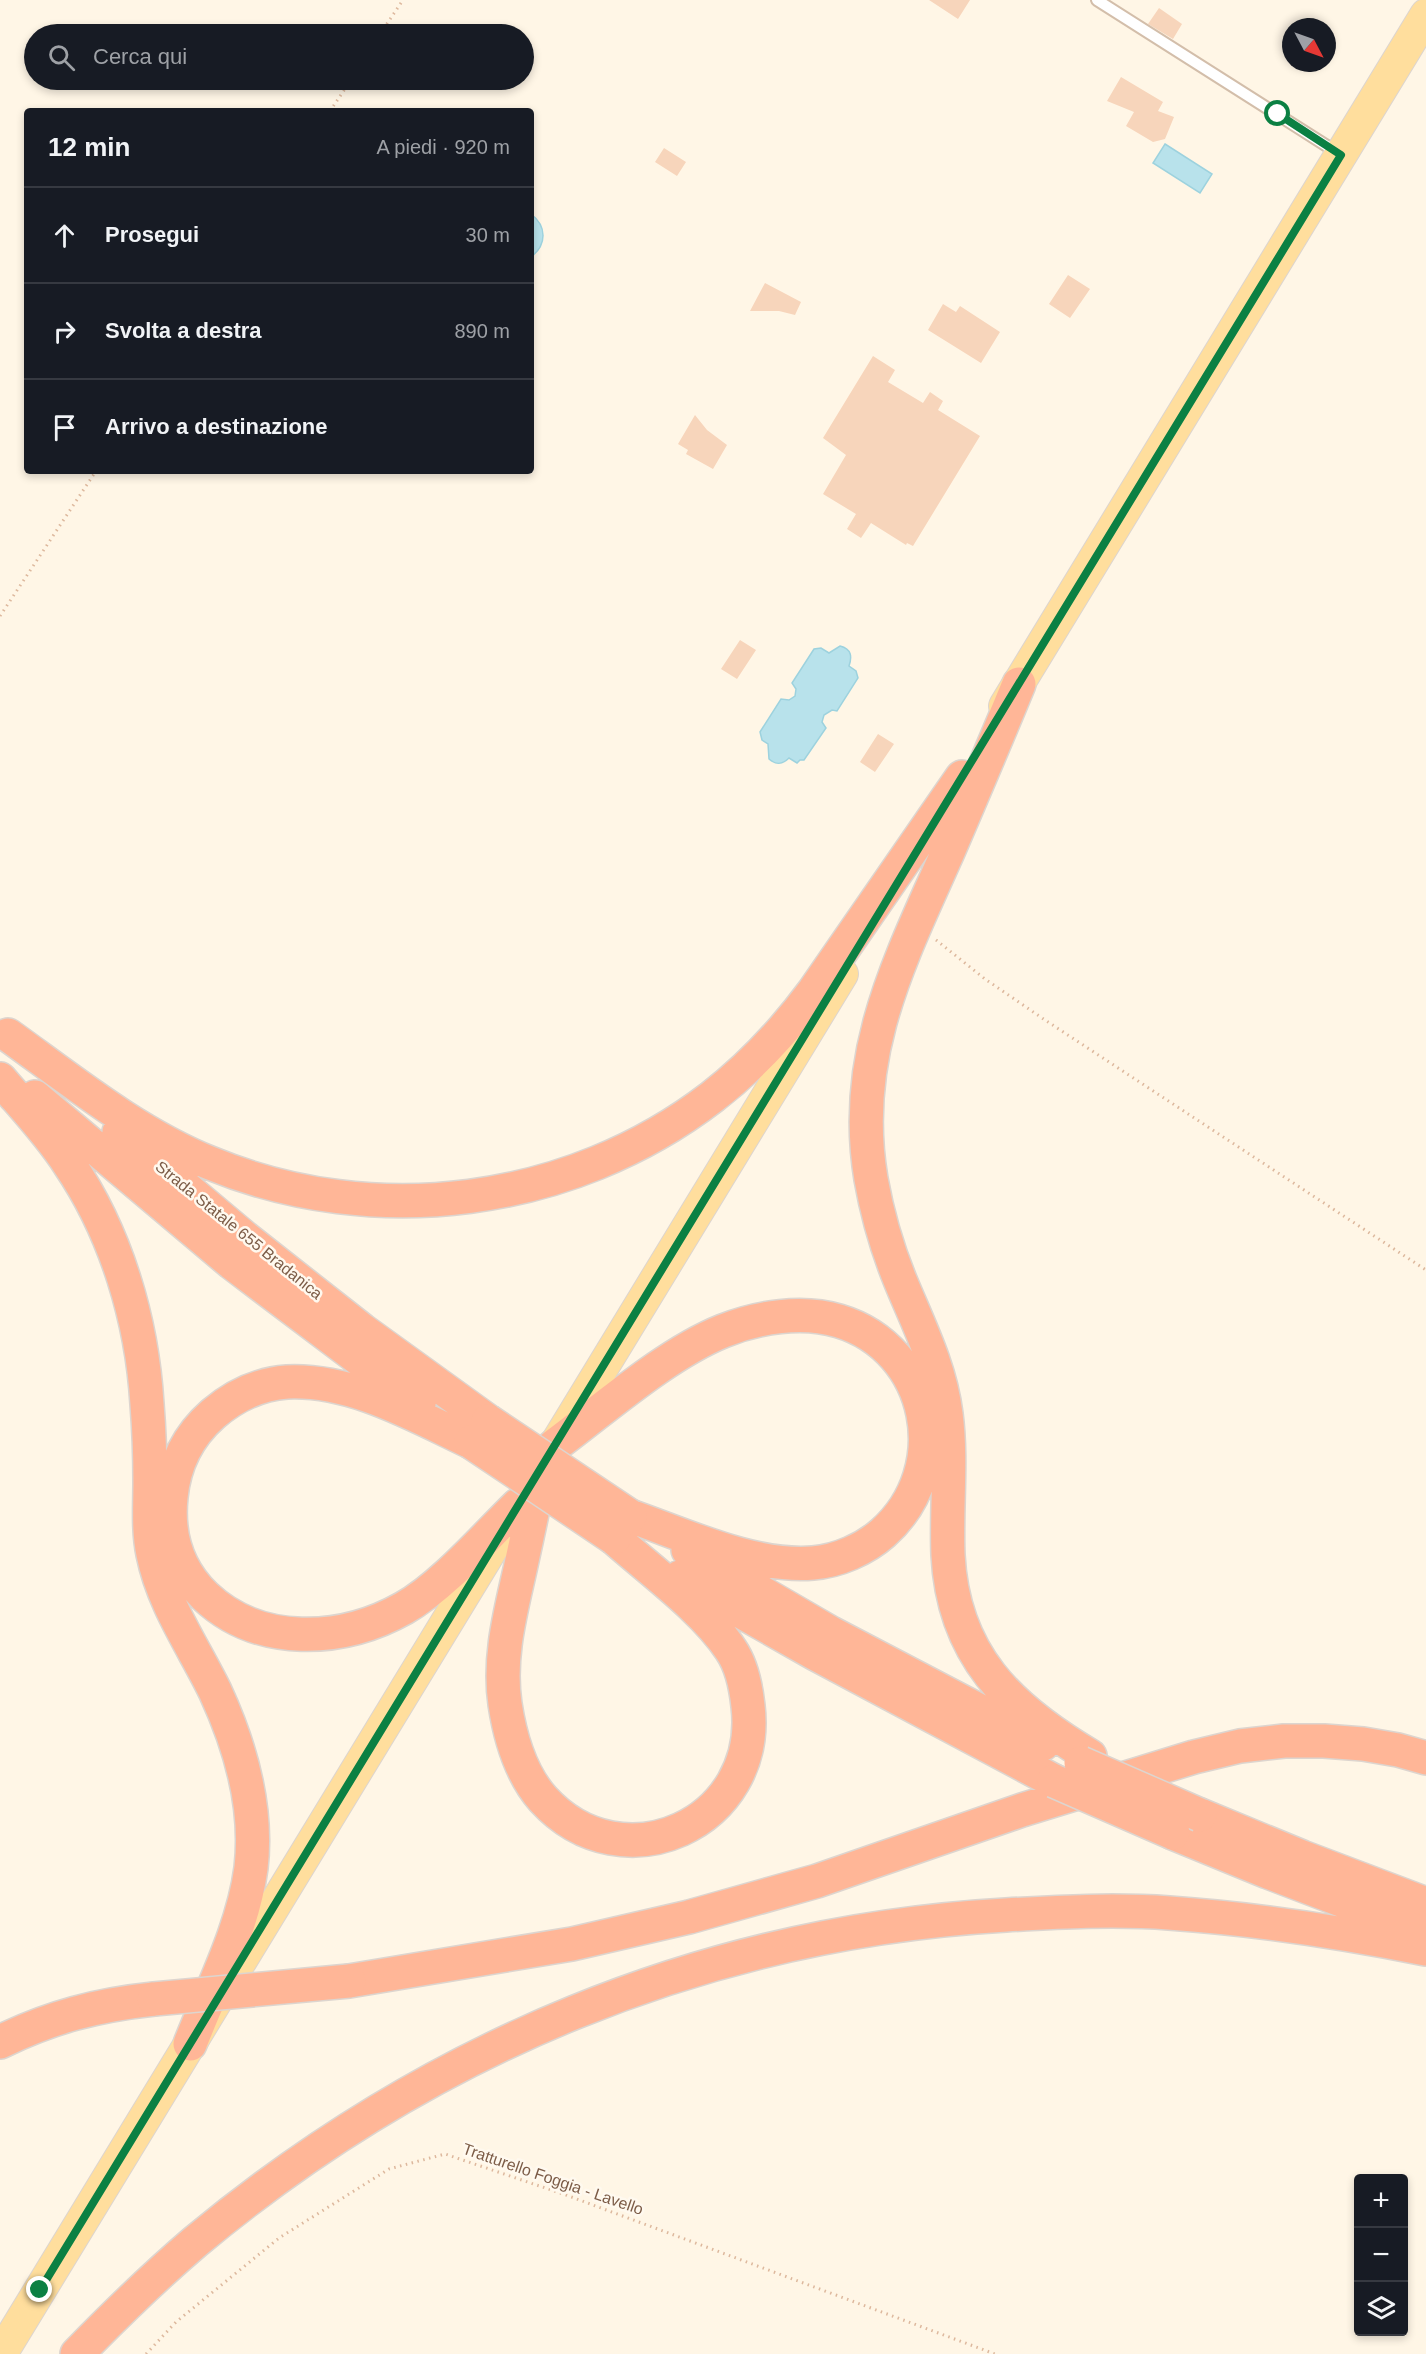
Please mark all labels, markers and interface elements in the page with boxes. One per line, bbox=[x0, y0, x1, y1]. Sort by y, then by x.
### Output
north arrow bbox=[1282, 18, 1336, 72]
search box bbox=[24, 24, 534, 90]
icon: search bbox=[45, 41, 78, 74]
text: Cerca qui bbox=[93, 44, 187, 69]
route start bbox=[1264, 100, 1290, 126]
text: 12 min bbox=[48, 132, 130, 162]
text: A piedi · 920 m bbox=[377, 136, 510, 158]
icon: ahead bbox=[48, 219, 81, 252]
text: Prosegui bbox=[105, 222, 199, 247]
text: 30 m bbox=[466, 224, 510, 246]
icon: right bbox=[48, 315, 81, 348]
text: Svolta a destra bbox=[105, 318, 262, 343]
text: 890 m bbox=[454, 320, 510, 342]
icon: arrive bbox=[48, 411, 81, 444]
text: Arrivo a destinazione bbox=[105, 414, 328, 439]
street label: Strada Statale 655 Bradanica bbox=[152, 1158, 326, 1302]
street label: Tratturello Foggia - Lavello bbox=[461, 2140, 646, 2218]
map controls bbox=[1354, 2174, 1408, 2336]
button: + bbox=[1354, 2174, 1408, 2228]
button: − bbox=[1354, 2228, 1408, 2282]
route end bbox=[26, 2276, 52, 2302]
button: layers bbox=[1354, 2282, 1408, 2336]

